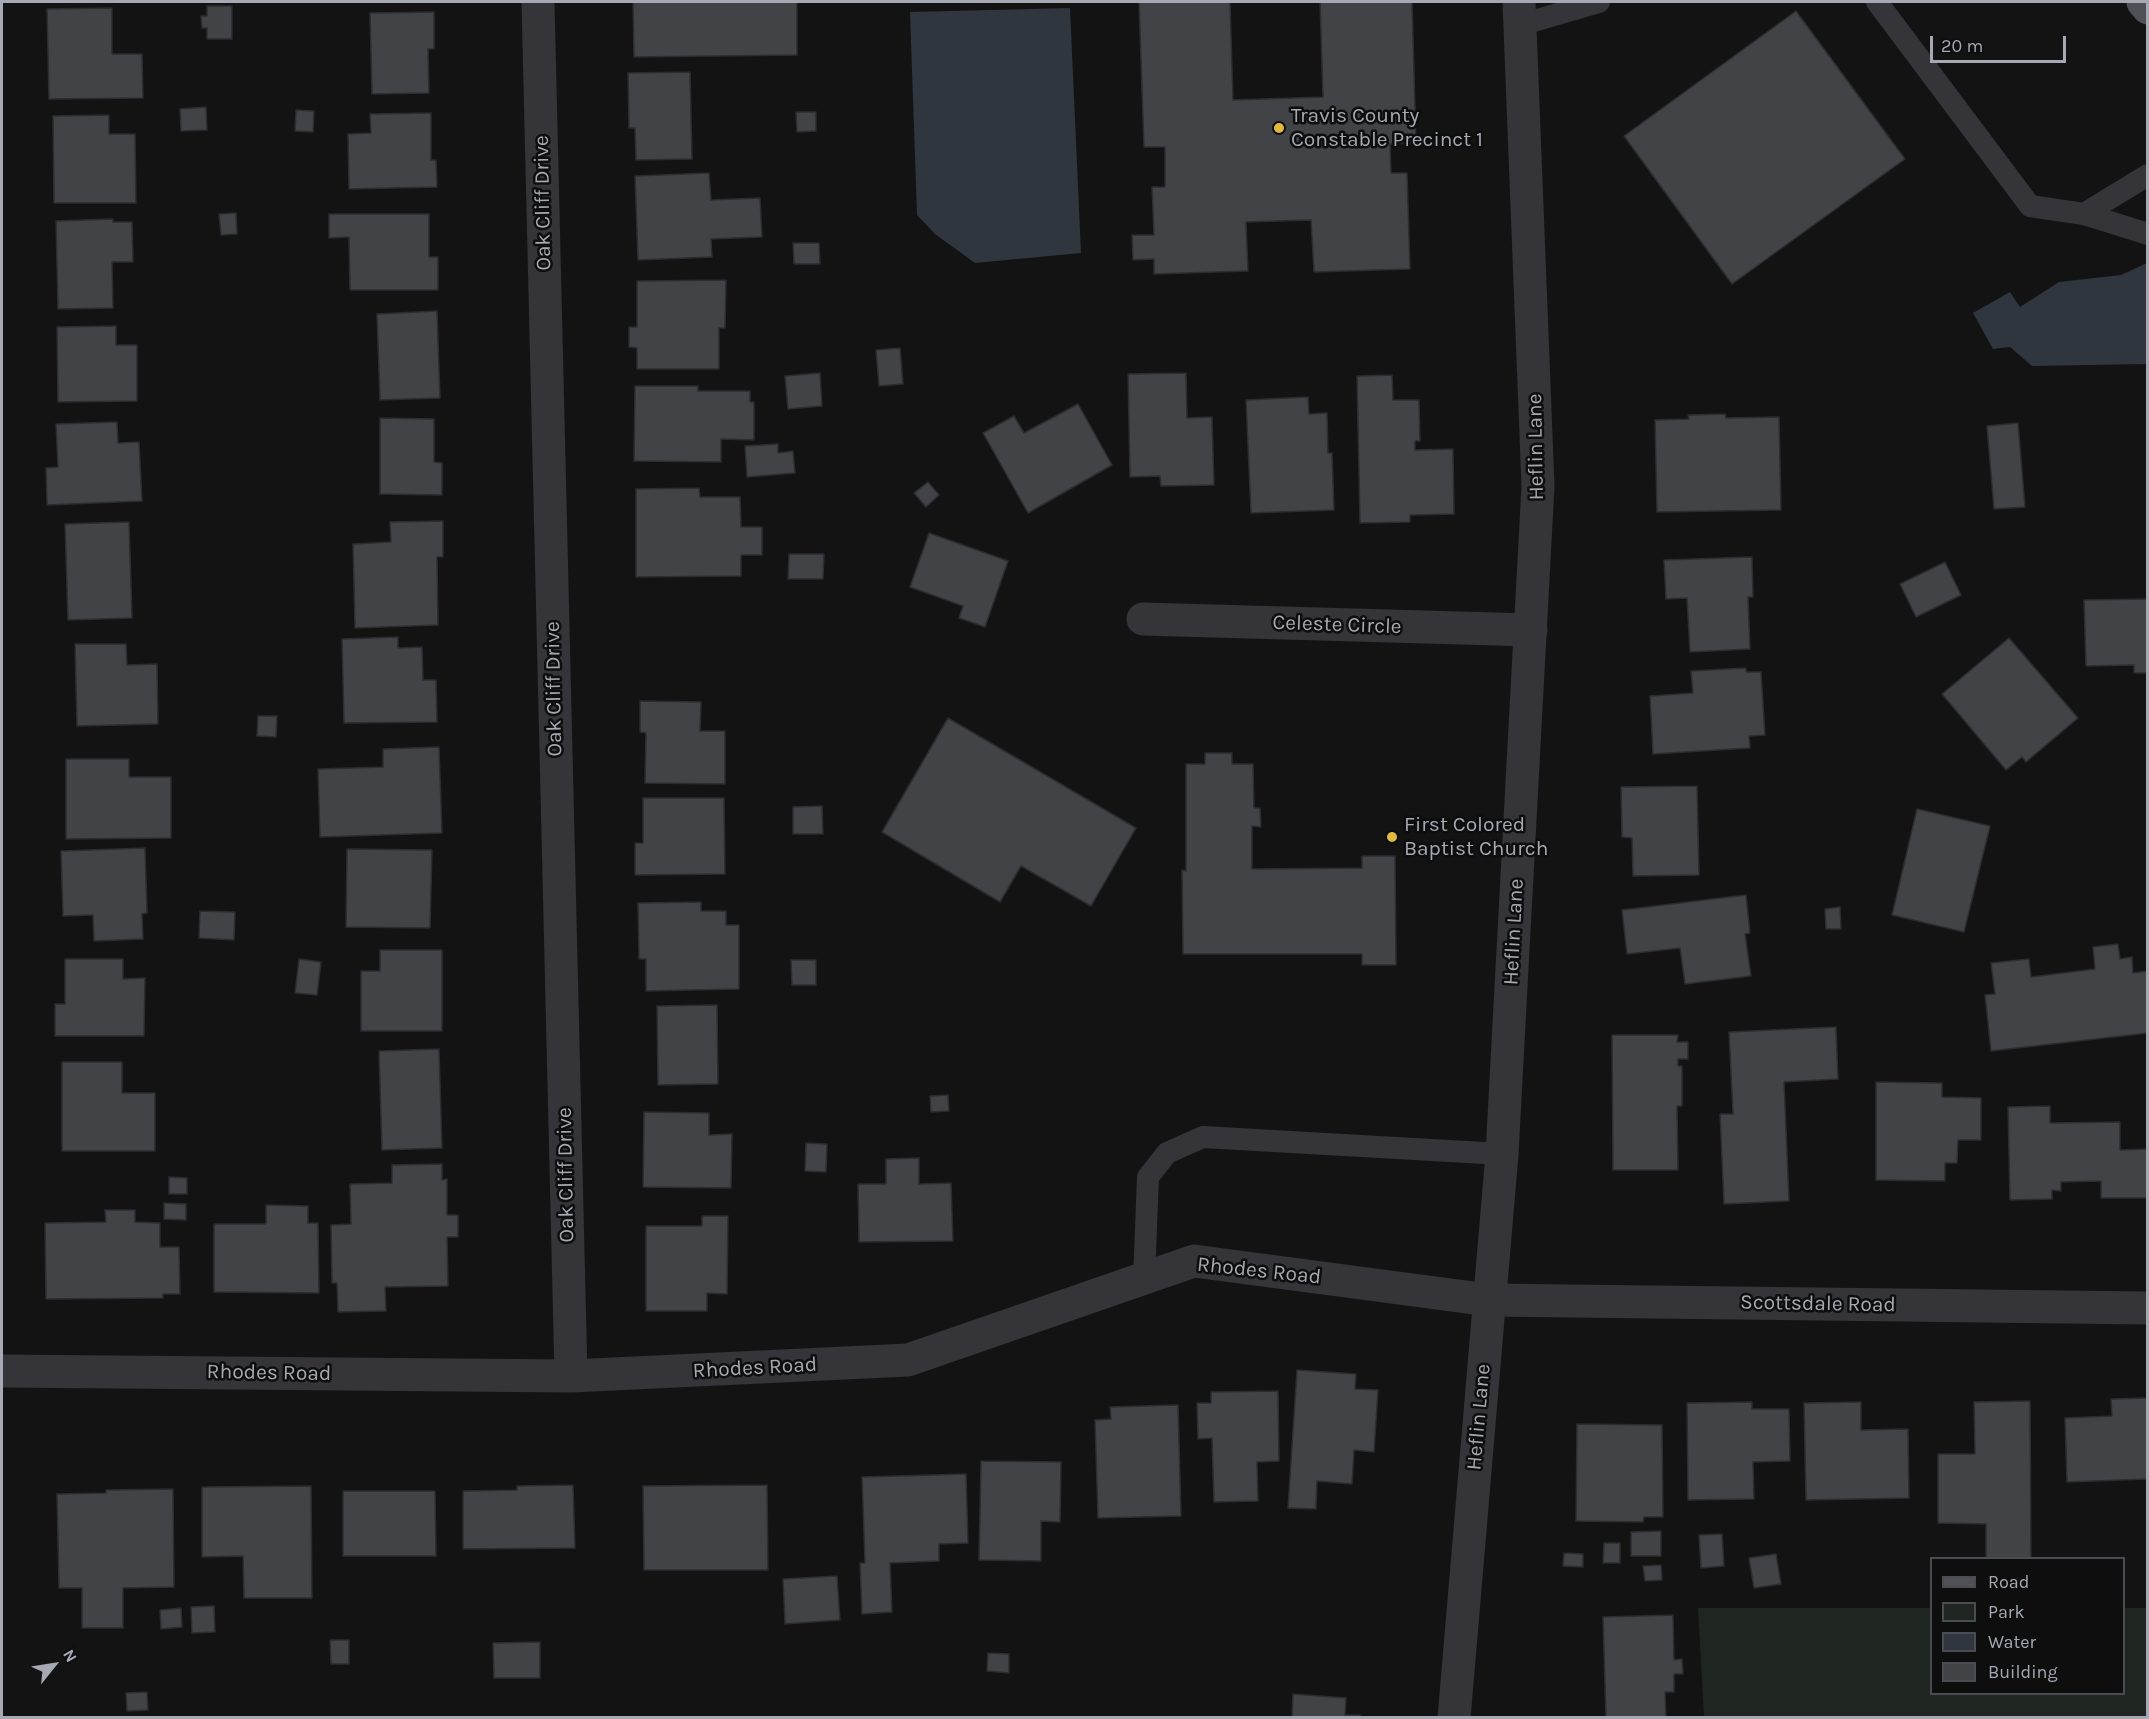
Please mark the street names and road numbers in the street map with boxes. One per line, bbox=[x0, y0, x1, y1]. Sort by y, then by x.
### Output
street label: Oak Cliff Drive bbox=[529, 135, 557, 271]
street label: Heflin Lane bbox=[1522, 393, 1550, 501]
street label: Celeste Circle bbox=[1272, 610, 1402, 640]
street label: Oak Cliff Drive bbox=[540, 621, 568, 757]
street label: Heflin Lane bbox=[1499, 878, 1529, 986]
street label: Oak Cliff Drive bbox=[552, 1107, 580, 1243]
street label: Rhodes Road bbox=[1196, 1252, 1322, 1290]
street label: Scottsdale Road bbox=[1740, 1290, 1896, 1318]
street label: Rhodes Road bbox=[692, 1352, 818, 1384]
street label: Rhodes Road bbox=[206, 1359, 332, 1387]
street label: Heflin Lane bbox=[1462, 1363, 1496, 1471]

